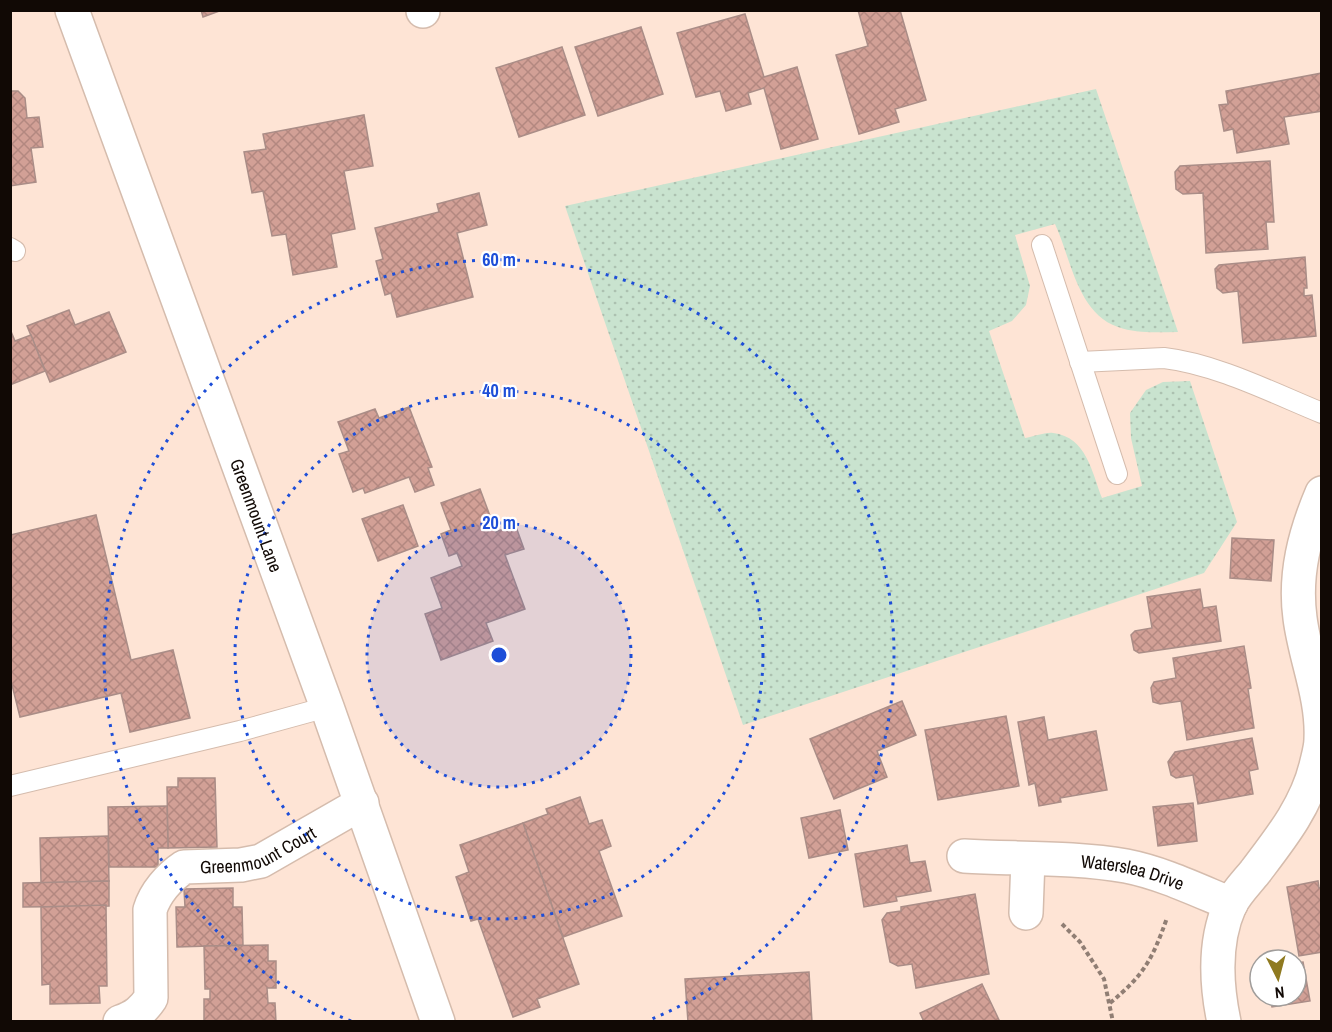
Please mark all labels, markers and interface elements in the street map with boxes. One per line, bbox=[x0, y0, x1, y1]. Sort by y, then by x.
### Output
text: 60 m bbox=[482, 247, 516, 272]
text: 40 m bbox=[482, 378, 516, 403]
street label: Greenmount Lane bbox=[225, 455, 289, 575]
text: 20 m bbox=[482, 510, 516, 535]
centre of rings bbox=[489, 645, 509, 665]
street label: Greenmount Court bbox=[200, 820, 320, 879]
street label: Waterslea Drive bbox=[1080, 848, 1188, 896]
north arrow bbox=[1248, 948, 1308, 1008]
text: N bbox=[1274, 981, 1285, 1004]

